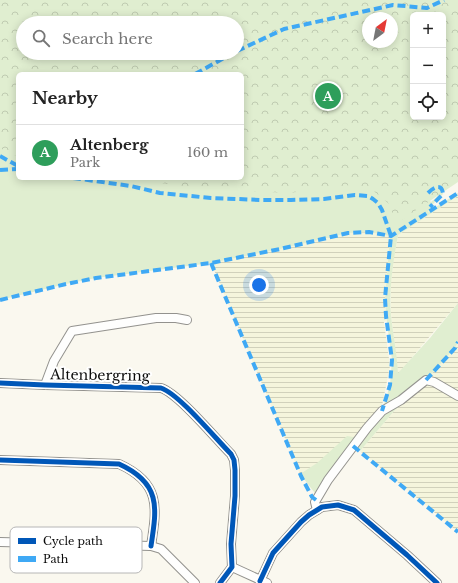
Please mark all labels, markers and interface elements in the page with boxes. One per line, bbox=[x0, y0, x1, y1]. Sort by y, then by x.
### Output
north arrow bbox=[362, 12, 398, 48]
map controls bbox=[410, 12, 446, 120]
button: + bbox=[410, 12, 446, 48]
search box bbox=[16, 16, 244, 60]
icon: search bbox=[30, 27, 52, 49]
text: Search here bbox=[62, 29, 153, 48]
button: − bbox=[410, 48, 446, 84]
pin: A bbox=[315, 81, 341, 111]
button: locate bbox=[410, 84, 446, 120]
text: Nearby bbox=[32, 88, 98, 109]
text: Altenberg bbox=[70, 135, 148, 154]
text: A bbox=[40, 144, 50, 161]
text: 160 m bbox=[187, 144, 228, 161]
text: Park bbox=[70, 154, 100, 171]
your location bbox=[249, 275, 269, 295]
street label: Altenbergring bbox=[49, 365, 151, 385]
legend bbox=[10, 527, 142, 573]
text: Cycle path bbox=[43, 534, 103, 548]
text: Path bbox=[43, 552, 69, 566]

